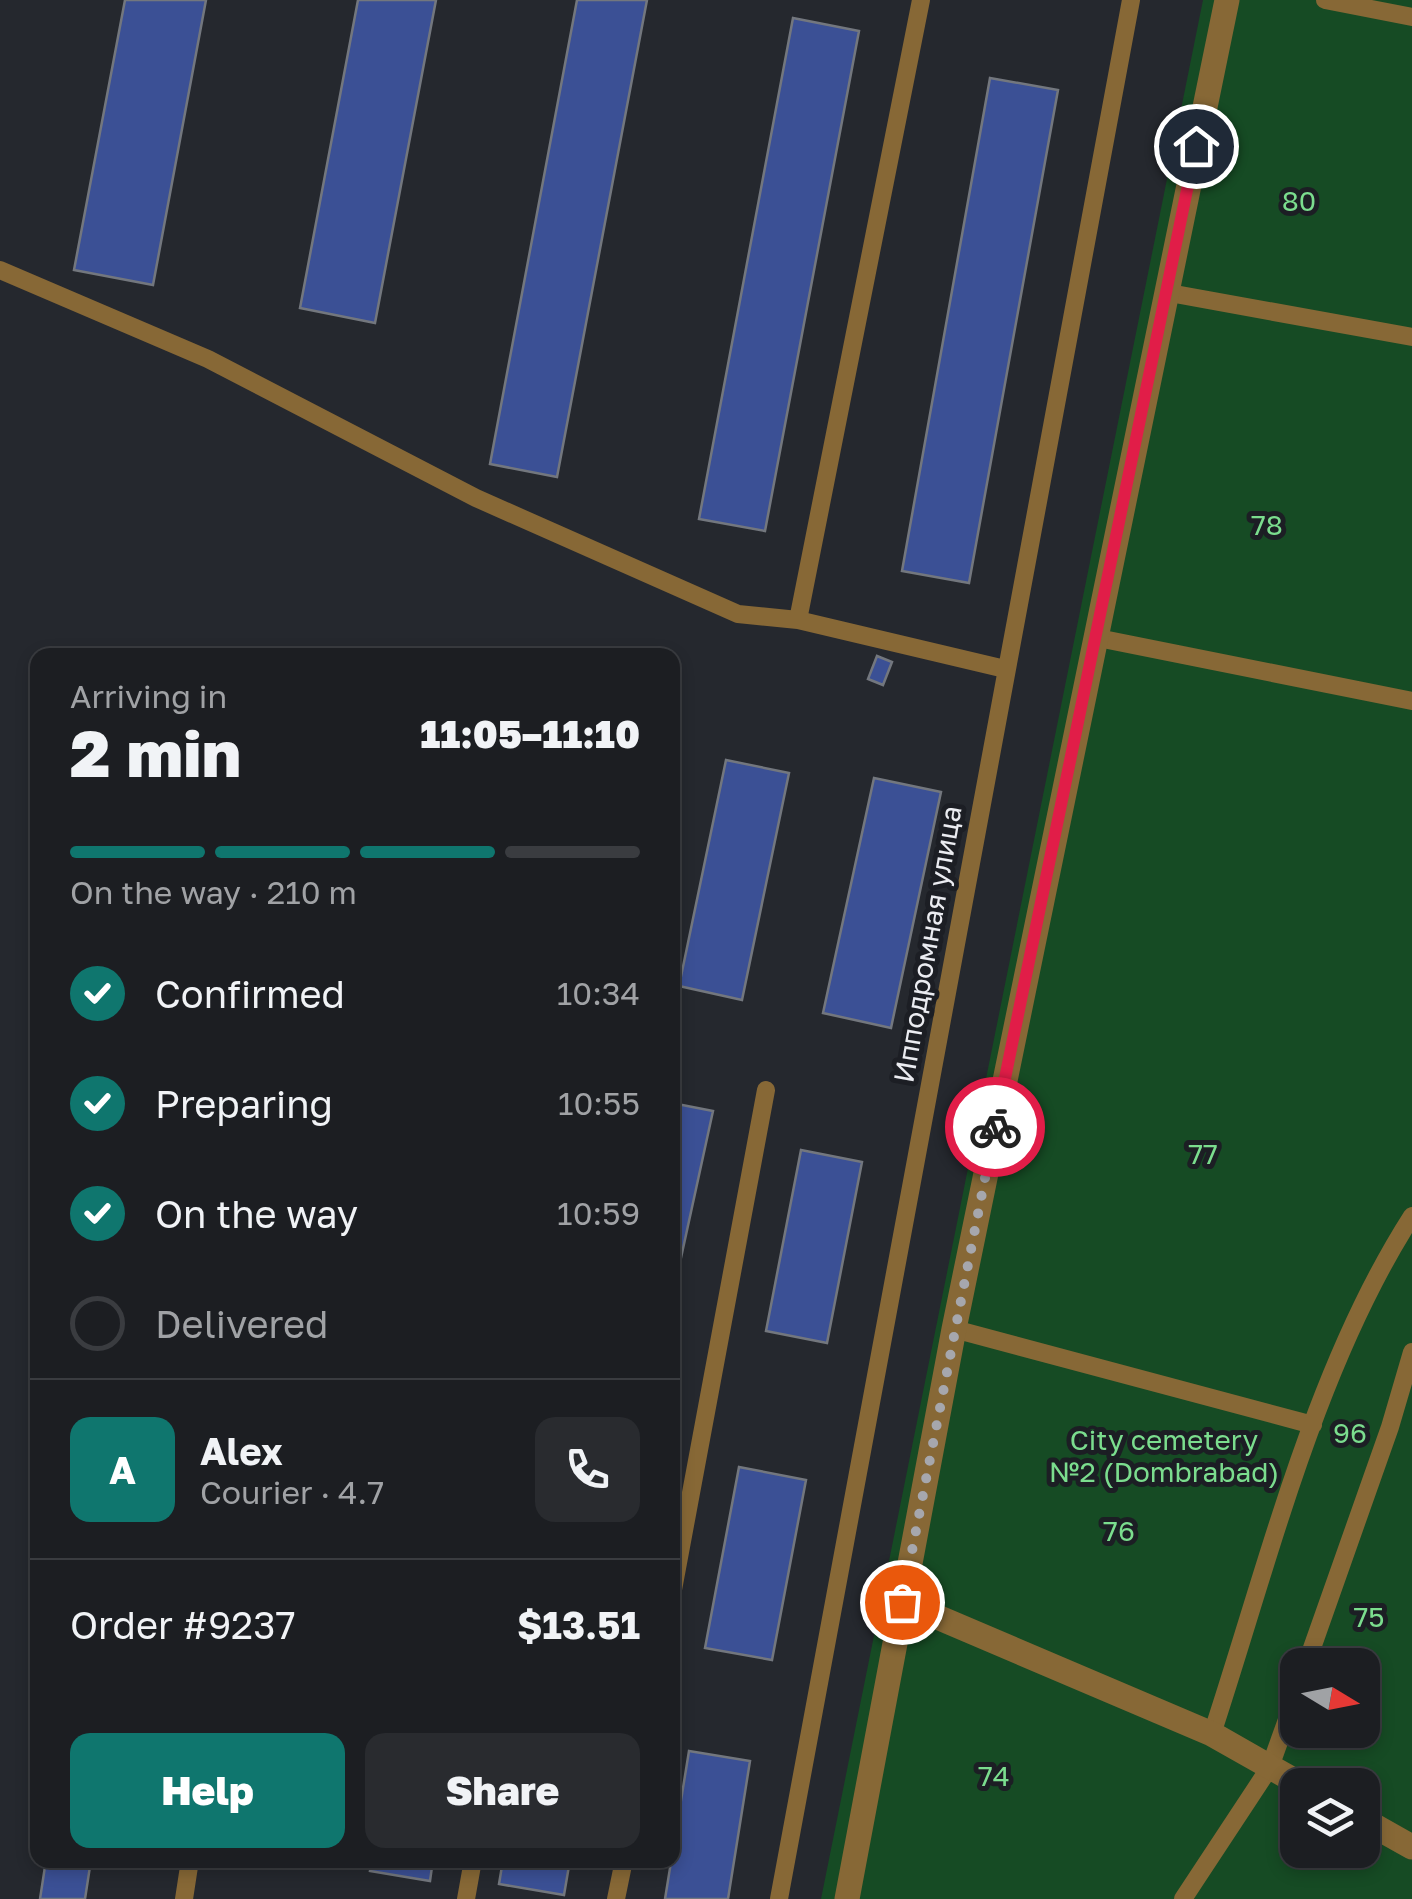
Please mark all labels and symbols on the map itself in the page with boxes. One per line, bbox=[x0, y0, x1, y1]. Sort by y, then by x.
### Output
pin bbox=[1154, 104, 1239, 189]
park label: 80 bbox=[1282, 184, 1316, 217]
park label: 78 bbox=[1251, 508, 1283, 541]
street label: Ипподромная улица bbox=[886, 803, 968, 1085]
courier bbox=[945, 1077, 1045, 1177]
park label: 77 bbox=[1188, 1137, 1218, 1170]
park label: 96 bbox=[1333, 1416, 1367, 1449]
park label: City cemetery №2 (Dombrabad) bbox=[1049, 1423, 1279, 1488]
park label: 76 bbox=[1103, 1514, 1135, 1547]
pin bbox=[860, 1560, 945, 1645]
park label: 75 bbox=[1353, 1600, 1385, 1633]
north arrow bbox=[1280, 1648, 1380, 1748]
park label: 74 bbox=[978, 1759, 1010, 1792]

